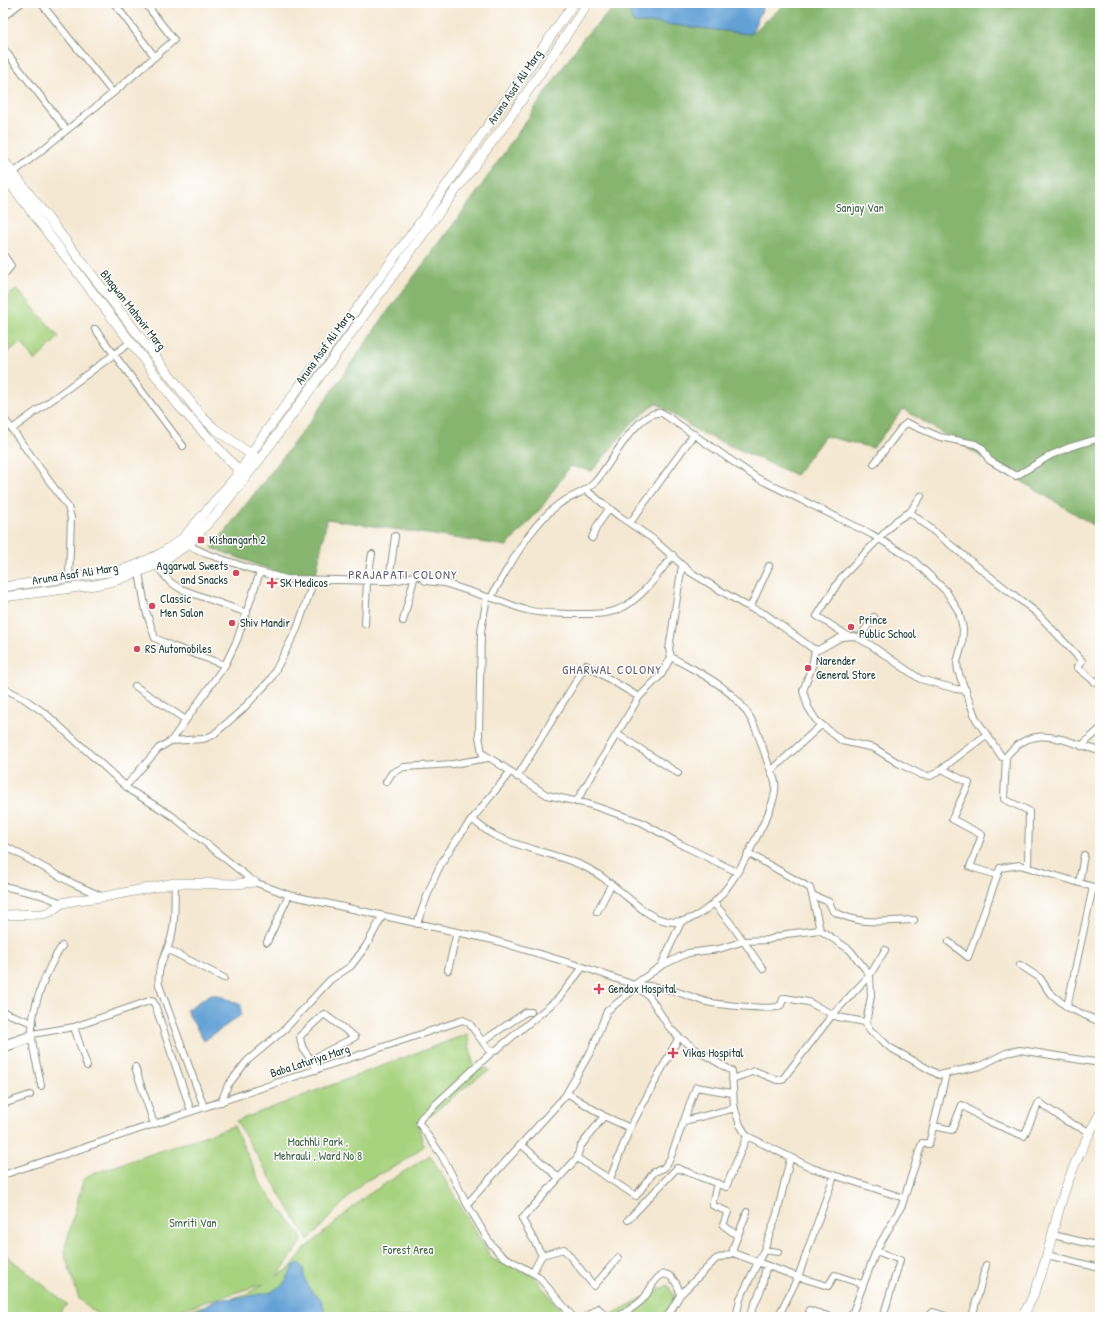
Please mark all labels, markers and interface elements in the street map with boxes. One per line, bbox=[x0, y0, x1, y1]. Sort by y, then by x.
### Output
street label: Aruna Asaf Ali Marg bbox=[483, 46, 546, 127]
park label: Sanjay Van bbox=[836, 199, 884, 216]
street label: Bhagwan Mahavir Marg bbox=[97, 266, 170, 353]
street label: Aruna Asaf Ali Marg bbox=[291, 308, 356, 388]
place label: Kishangarh 2 bbox=[209, 531, 266, 548]
marker: Kishangarh 2 bbox=[196, 535, 206, 545]
place label: Aggarwal Sweets and Snacks bbox=[157, 557, 228, 588]
street label: Aruna Asaf Ali Marg bbox=[31, 558, 119, 589]
district label: PRAJAPATI COLONY bbox=[348, 565, 458, 583]
marker: Aggarwal Sweets and Snacks bbox=[231, 568, 241, 578]
place label: SK Medicos bbox=[280, 574, 328, 591]
marker: SK Medicos bbox=[267, 578, 277, 588]
place label: Classic Men Salon bbox=[160, 590, 204, 621]
marker: Classic Men Salon bbox=[147, 601, 157, 611]
place label: Prince Public School bbox=[859, 611, 917, 642]
place label: Shiv Mandir bbox=[240, 614, 290, 631]
marker: Shiv Mandir bbox=[227, 618, 237, 628]
marker: Prince Public School bbox=[846, 622, 856, 632]
place label: RS Automobiles bbox=[145, 640, 212, 657]
marker: RS Automobiles bbox=[132, 644, 142, 654]
place label: Narender General Store bbox=[816, 652, 876, 683]
district label: GHARWAL COLONY bbox=[562, 660, 662, 678]
marker: Narender General Store bbox=[803, 663, 813, 673]
place label: Gendox Hospital bbox=[608, 980, 677, 997]
marker: Gendox Hospital bbox=[593, 983, 605, 995]
street label: Baba Laturiya Marg bbox=[268, 1040, 352, 1081]
place label: Vikas Hospital bbox=[682, 1044, 744, 1061]
marker: Vikas Hospital bbox=[667, 1047, 679, 1059]
park label: Machhli Park , Mehrauli , Ward No 8 bbox=[274, 1133, 362, 1164]
park label: Smriti Van bbox=[169, 1214, 217, 1231]
park label: Forest Area bbox=[382, 1241, 433, 1258]

